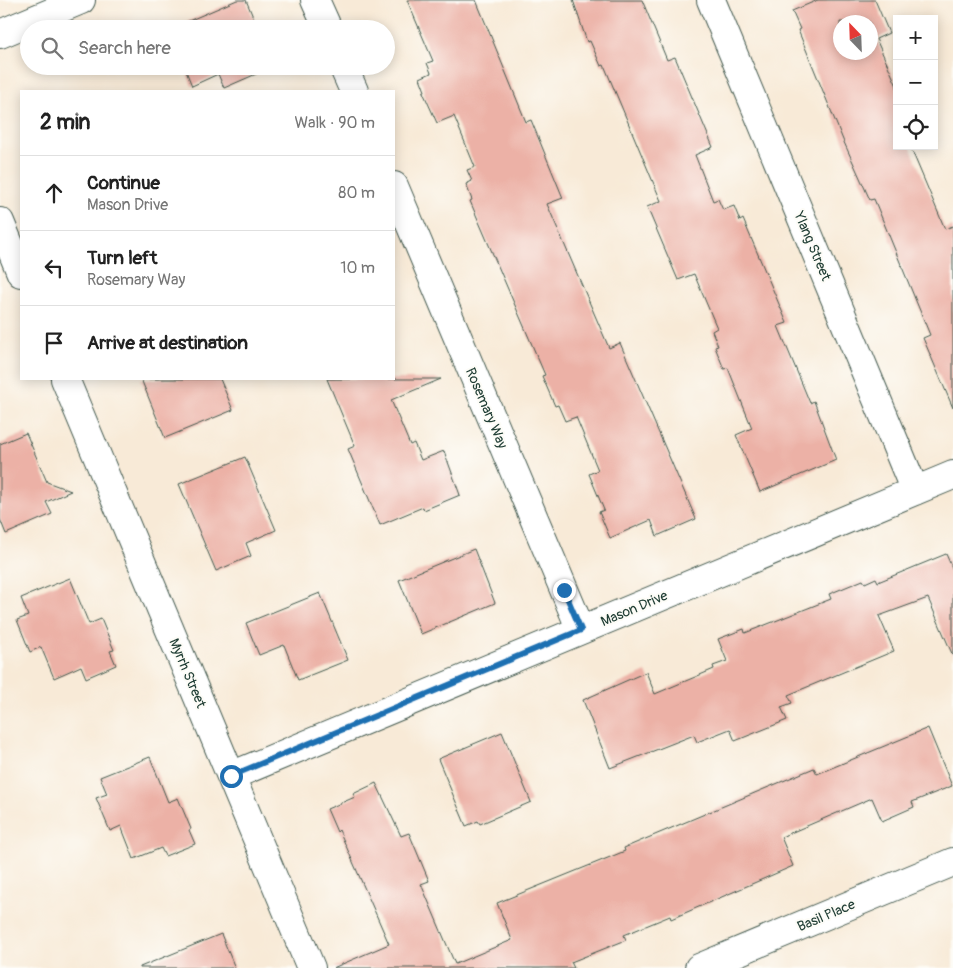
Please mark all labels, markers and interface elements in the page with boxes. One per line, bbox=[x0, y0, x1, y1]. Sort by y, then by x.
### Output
north arrow bbox=[833, 15, 878, 60]
map controls bbox=[893, 15, 938, 150]
button: + bbox=[893, 15, 938, 60]
search box bbox=[20, 20, 395, 75]
icon: search bbox=[38, 34, 66, 62]
text: Search here bbox=[78, 36, 171, 60]
button: − bbox=[893, 60, 938, 105]
button: locate bbox=[893, 105, 938, 150]
text: 2 min bbox=[40, 109, 90, 136]
text: Walk · 90 m bbox=[294, 113, 375, 133]
text: Continue bbox=[87, 171, 160, 195]
icon: ahead bbox=[40, 179, 68, 207]
text: 80 m bbox=[338, 183, 375, 203]
text: Mason Drive bbox=[87, 195, 168, 215]
street label: Ylang Street bbox=[790, 208, 835, 284]
text: Turn left bbox=[87, 246, 157, 270]
icon: left bbox=[40, 254, 68, 282]
text: 10 m bbox=[340, 258, 375, 278]
text: Rosemary Way bbox=[87, 270, 185, 290]
icon: arrive bbox=[40, 329, 68, 357]
text: Arrive at destination bbox=[87, 331, 248, 355]
street label: Rosemary Way bbox=[462, 365, 511, 451]
route end bbox=[553, 579, 576, 602]
street label: Mason Drive bbox=[598, 587, 670, 630]
street label: Myrrh Street bbox=[165, 636, 210, 711]
route start bbox=[220, 765, 243, 788]
street label: Basil Place bbox=[795, 896, 858, 935]

